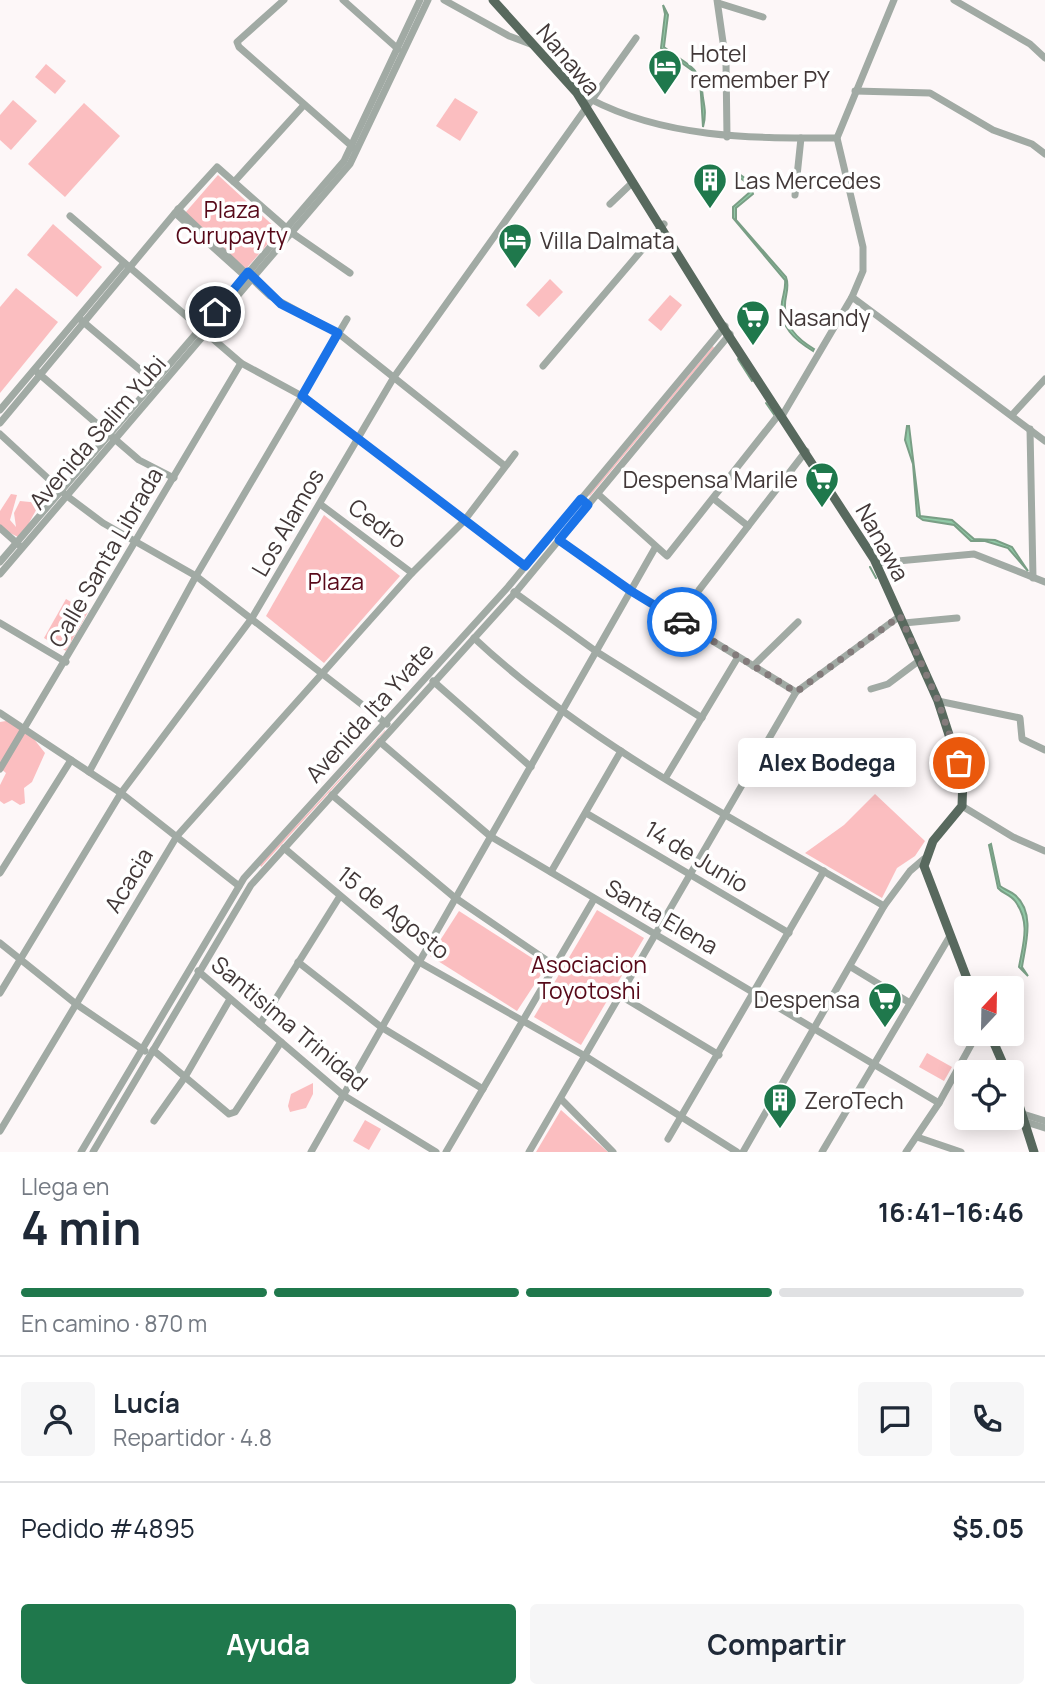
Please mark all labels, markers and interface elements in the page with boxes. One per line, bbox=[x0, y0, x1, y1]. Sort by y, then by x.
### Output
street label: Nanawa bbox=[530, 16, 608, 102]
place label: Hotel remember PY bbox=[690, 37, 830, 95]
hotel icon: Hotel remember PY bbox=[646, 47, 684, 96]
building icon: Las Mercedes bbox=[691, 161, 729, 210]
place label: Las Mercedes bbox=[734, 164, 881, 196]
park label: Plaza Curupayty bbox=[176, 193, 288, 251]
hotel icon: Villa Dalmata bbox=[496, 221, 534, 270]
place label: Villa Dalmata bbox=[540, 224, 675, 256]
pin bbox=[185, 282, 245, 342]
icon: home bbox=[196, 293, 234, 331]
supermarket icon: Nasandy bbox=[734, 298, 772, 347]
place label: Nasandy bbox=[778, 301, 871, 333]
street label: Avenida Salim Yubi bbox=[21, 348, 173, 516]
supermarket icon: Despensa Marile bbox=[803, 460, 841, 509]
street label: Calle Santa Librada bbox=[40, 461, 170, 653]
street label: Los Alamos bbox=[243, 462, 331, 582]
place label: Despensa Marile bbox=[623, 463, 798, 495]
street label: Cedro bbox=[342, 491, 414, 555]
street label: Nanawa bbox=[849, 497, 917, 587]
park label: Plaza bbox=[308, 565, 364, 597]
courier bbox=[647, 587, 717, 657]
icon: car bbox=[663, 603, 701, 641]
street label: Avenida Ita Yvate bbox=[298, 635, 440, 789]
pin bbox=[929, 733, 989, 793]
callout: Alex Bodega bbox=[738, 738, 917, 788]
icon: bag bbox=[940, 744, 978, 782]
text: Alex Bodega bbox=[759, 746, 895, 778]
street label: 14 de Junio bbox=[639, 812, 755, 900]
street label: Acacia bbox=[96, 842, 160, 918]
street label: 15 de Agosto bbox=[331, 858, 457, 966]
street label: Santa Elena bbox=[600, 871, 724, 961]
street label: Santisima Trinidad bbox=[205, 948, 375, 1098]
park label: Asociacion Toyotoshi bbox=[531, 948, 647, 1006]
north arrow bbox=[954, 976, 1024, 1046]
map controls bbox=[954, 976, 1024, 1130]
supermarket icon: Despensa bbox=[866, 980, 904, 1029]
place label: Despensa bbox=[754, 983, 860, 1015]
button: locate bbox=[954, 1060, 1024, 1130]
building icon: ZeroTech bbox=[761, 1081, 799, 1130]
place label: ZeroTech bbox=[804, 1084, 904, 1116]
text: Llega en bbox=[21, 1170, 109, 1202]
text: 16:41–16:46 bbox=[878, 1194, 1024, 1230]
text: 4 min bbox=[21, 1196, 141, 1259]
text: En camino · 870 m bbox=[21, 1307, 207, 1339]
button: person bbox=[21, 1382, 95, 1456]
button: chat bbox=[858, 1382, 932, 1456]
button: phone bbox=[950, 1382, 1024, 1456]
text: Lucía bbox=[113, 1385, 180, 1421]
text: Repartidor · 4.8 bbox=[113, 1421, 272, 1453]
text: Pedido #4895 bbox=[21, 1510, 195, 1546]
text: $5.05 bbox=[952, 1510, 1024, 1546]
button: Ayuda bbox=[21, 1604, 516, 1684]
button: Compartir bbox=[530, 1604, 1024, 1684]

